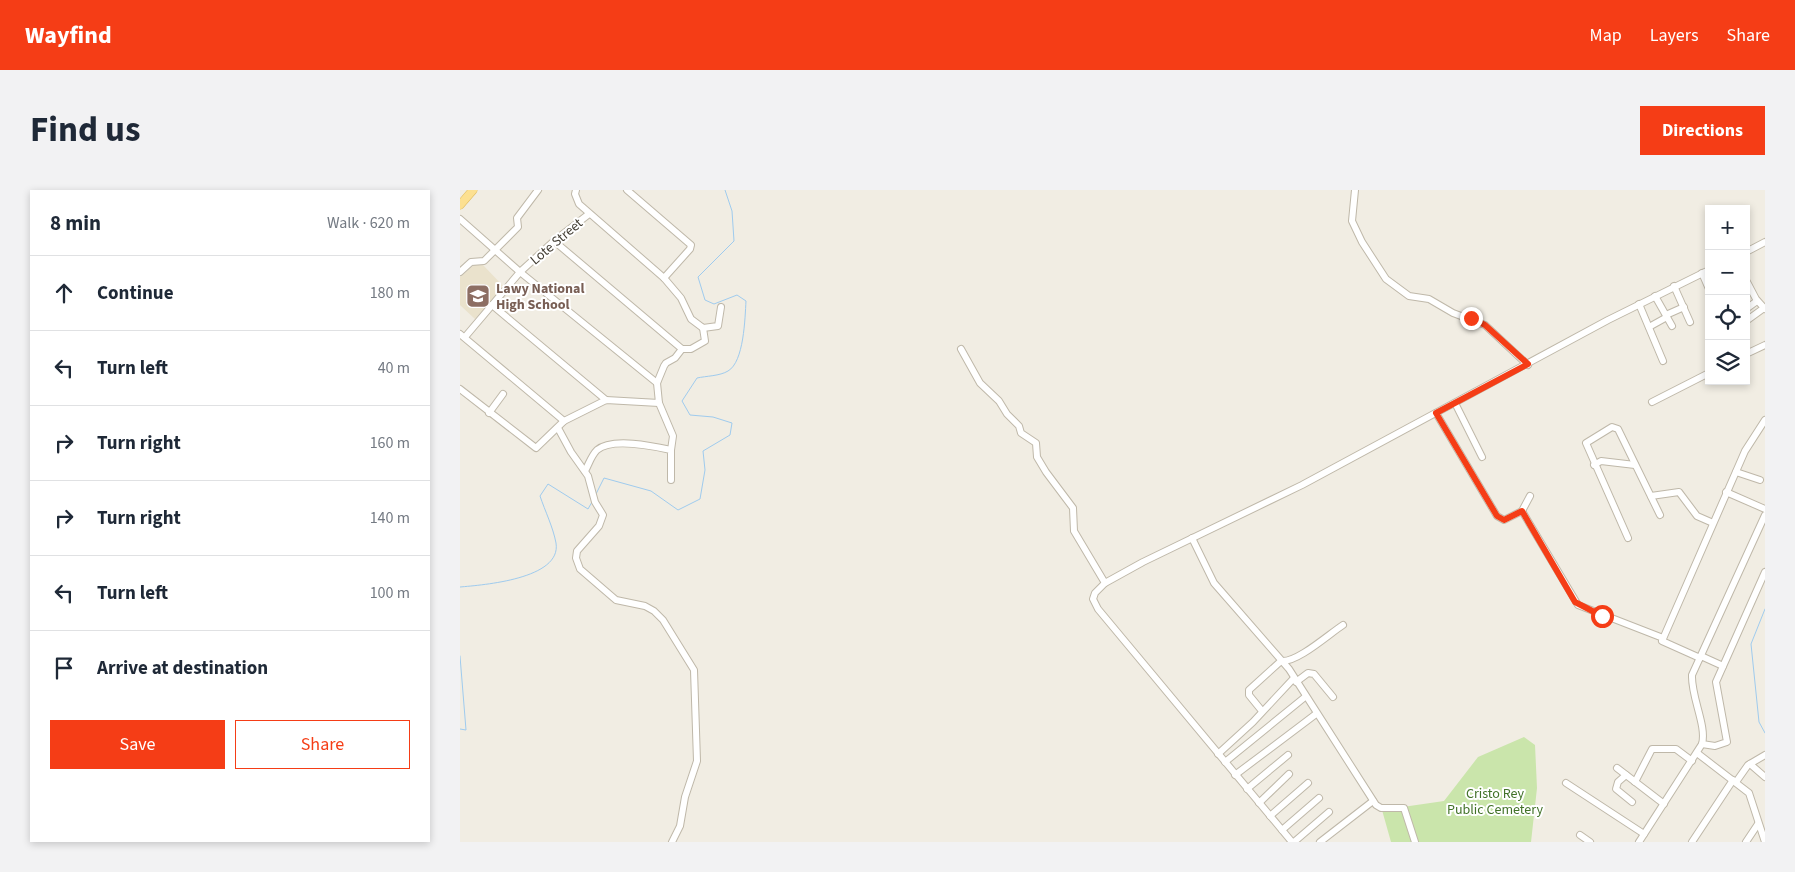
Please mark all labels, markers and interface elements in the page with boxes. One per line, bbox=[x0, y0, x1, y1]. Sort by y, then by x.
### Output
text: Wayfind bbox=[25, 18, 112, 53]
text: Map bbox=[1590, 23, 1622, 48]
text: Layers bbox=[1650, 23, 1699, 48]
text: Share bbox=[1727, 23, 1770, 48]
text: Find us bbox=[30, 105, 140, 155]
button: Directions bbox=[1640, 106, 1765, 155]
map controls bbox=[1705, 205, 1750, 385]
button: + bbox=[1705, 205, 1750, 250]
text: 8 min bbox=[50, 208, 101, 238]
text: Walk · 620 m bbox=[327, 212, 410, 234]
street label: Lote Street bbox=[526, 214, 588, 270]
button: − bbox=[1705, 250, 1750, 295]
icon: ahead bbox=[50, 279, 78, 307]
place label: Lawy National High School bbox=[496, 279, 584, 315]
text: Continue bbox=[97, 280, 174, 307]
text: 180 m bbox=[370, 282, 410, 304]
school or university icon: Lawy National High School bbox=[465, 283, 491, 309]
button: locate bbox=[1705, 295, 1750, 340]
route end bbox=[1460, 307, 1483, 330]
button: layers bbox=[1705, 340, 1750, 385]
icon: left bbox=[50, 354, 78, 382]
text: Turn left bbox=[97, 355, 168, 382]
text: 40 m bbox=[378, 357, 410, 379]
icon: right bbox=[50, 429, 78, 457]
text: Turn right bbox=[97, 430, 181, 457]
text: 160 m bbox=[370, 432, 410, 454]
icon: right bbox=[50, 504, 78, 532]
text: Turn right bbox=[97, 505, 181, 532]
text: 140 m bbox=[370, 507, 410, 529]
icon: left bbox=[50, 579, 78, 607]
text: Turn left bbox=[97, 580, 168, 607]
text: 100 m bbox=[370, 582, 410, 604]
route start bbox=[1591, 605, 1614, 628]
icon: arrive bbox=[50, 654, 78, 682]
text: Arrive at destination bbox=[97, 655, 268, 682]
button: Save bbox=[50, 720, 225, 769]
button: Share bbox=[235, 720, 410, 769]
park label: Cristo Rey Public Cemetery bbox=[1447, 784, 1543, 820]

